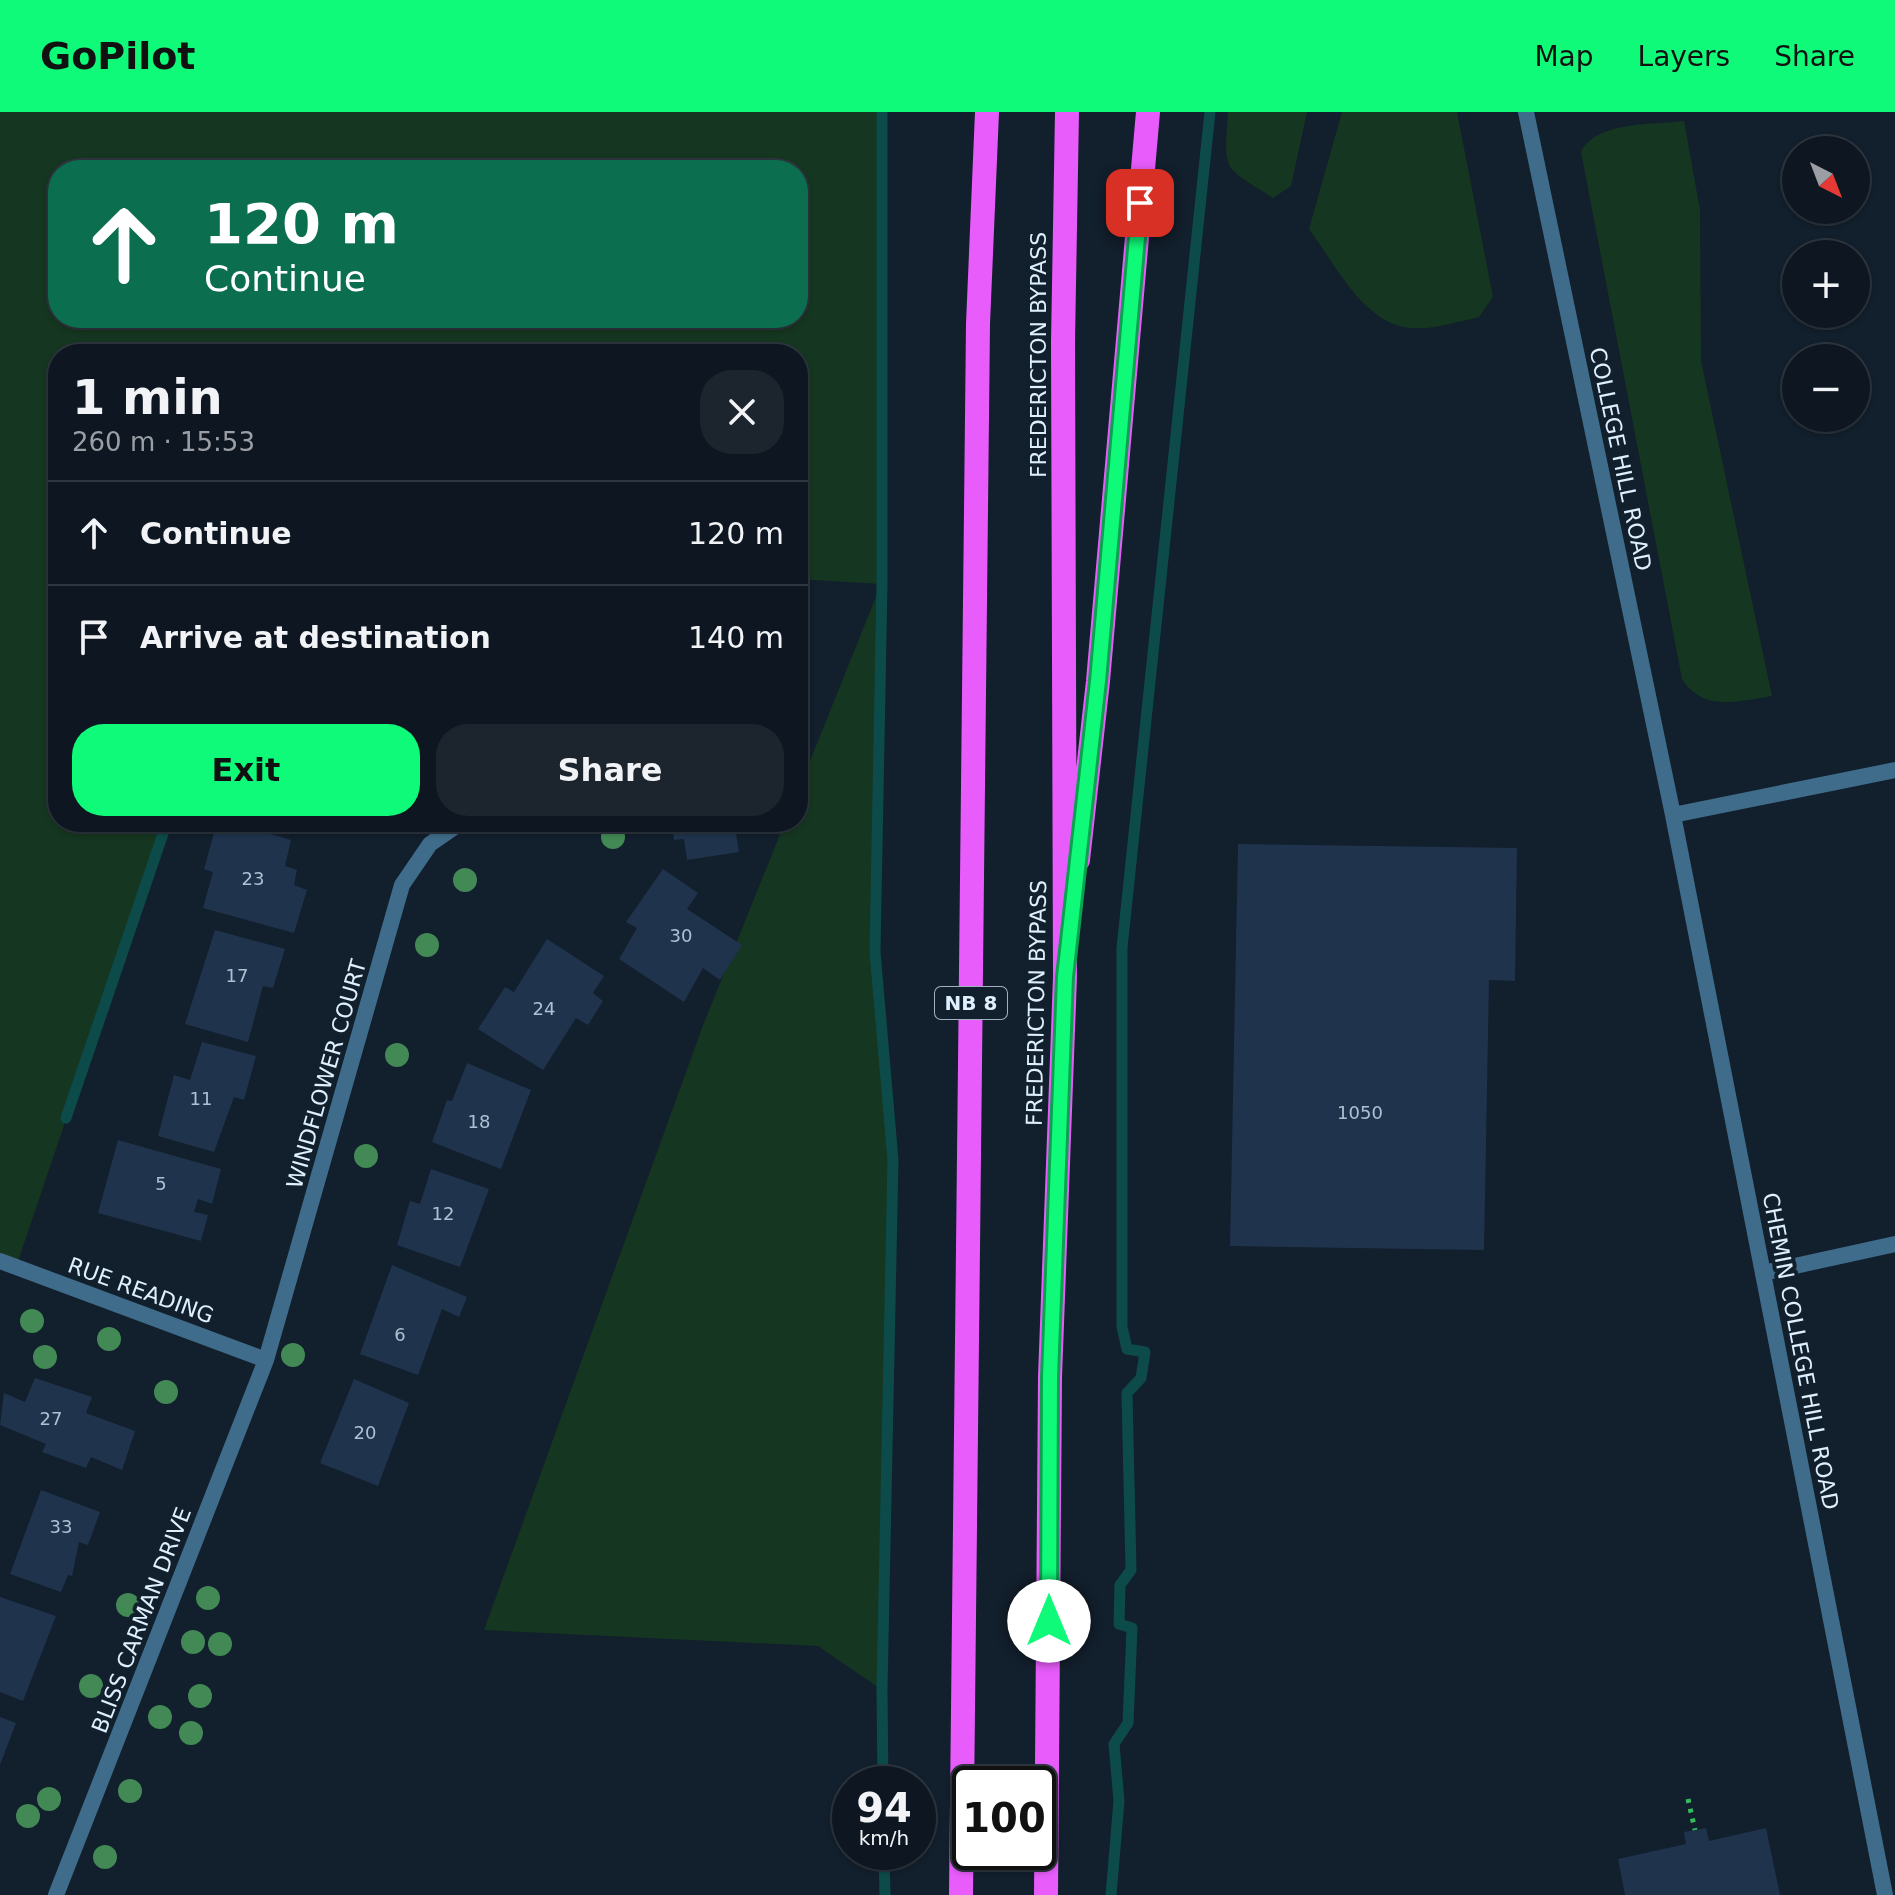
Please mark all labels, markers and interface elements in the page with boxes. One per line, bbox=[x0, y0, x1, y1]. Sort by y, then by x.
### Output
text: GoPilot bbox=[40, 34, 195, 78]
text: Map bbox=[1534, 40, 1594, 73]
text: Layers bbox=[1638, 40, 1730, 73]
text: Share bbox=[1774, 40, 1855, 73]
north arrow bbox=[1782, 136, 1870, 224]
map controls bbox=[1782, 136, 1870, 432]
pin bbox=[1106, 169, 1174, 237]
icon: arrive bbox=[1118, 181, 1162, 225]
text: 120 m bbox=[204, 191, 399, 256]
icon: ahead bbox=[72, 192, 176, 296]
street label: FREDERICTON BYPASS bbox=[1026, 232, 1051, 478]
button: + bbox=[1782, 240, 1870, 328]
text: Continue bbox=[204, 258, 366, 299]
button: − bbox=[1782, 344, 1870, 432]
street label: COLLEGE HILL ROAD bbox=[1585, 345, 1656, 573]
text: 1 min bbox=[72, 369, 223, 425]
button: close bbox=[700, 370, 784, 454]
text: 260 m · 15:53 bbox=[72, 427, 255, 457]
icon: ahead bbox=[72, 511, 116, 555]
text: Continue bbox=[140, 516, 292, 551]
text: 120 m bbox=[688, 516, 784, 551]
icon: arrive bbox=[72, 615, 116, 659]
text: Arrive at destination bbox=[140, 620, 491, 655]
text: 140 m bbox=[688, 620, 784, 655]
button: Exit bbox=[72, 724, 420, 816]
button: Share bbox=[436, 724, 784, 816]
house number: 23 bbox=[242, 868, 264, 889]
street label: FREDERICTON BYPASS bbox=[1022, 880, 1051, 1126]
house number: 30 bbox=[670, 925, 692, 946]
street label: WINDFLOWER COURT bbox=[282, 956, 371, 1191]
house number: 17 bbox=[226, 965, 248, 986]
road number: NB 8 bbox=[935, 987, 1007, 1019]
house number: 24 bbox=[533, 998, 555, 1019]
house number: 11 bbox=[190, 1088, 212, 1109]
house number: 1050 bbox=[1337, 1102, 1383, 1123]
house number: 18 bbox=[468, 1111, 490, 1132]
house number: 5 bbox=[155, 1173, 167, 1194]
street label: CHEMIN COLLEGE HILL ROAD bbox=[1757, 1190, 1844, 1512]
house number: 12 bbox=[432, 1203, 454, 1224]
street label: RUE READING bbox=[64, 1252, 217, 1328]
house number: 6 bbox=[394, 1324, 406, 1345]
house number: 27 bbox=[40, 1408, 62, 1429]
house number: 20 bbox=[354, 1422, 376, 1443]
street label: BLISS CARMAN DRIVE bbox=[87, 1504, 196, 1737]
house number: 33 bbox=[50, 1516, 72, 1537]
position arrow bbox=[1007, 1579, 1091, 1663]
speed limit sign: 100 bbox=[952, 1766, 1056, 1870]
text: 94 bbox=[856, 1785, 912, 1831]
text: km/h bbox=[859, 1826, 909, 1850]

